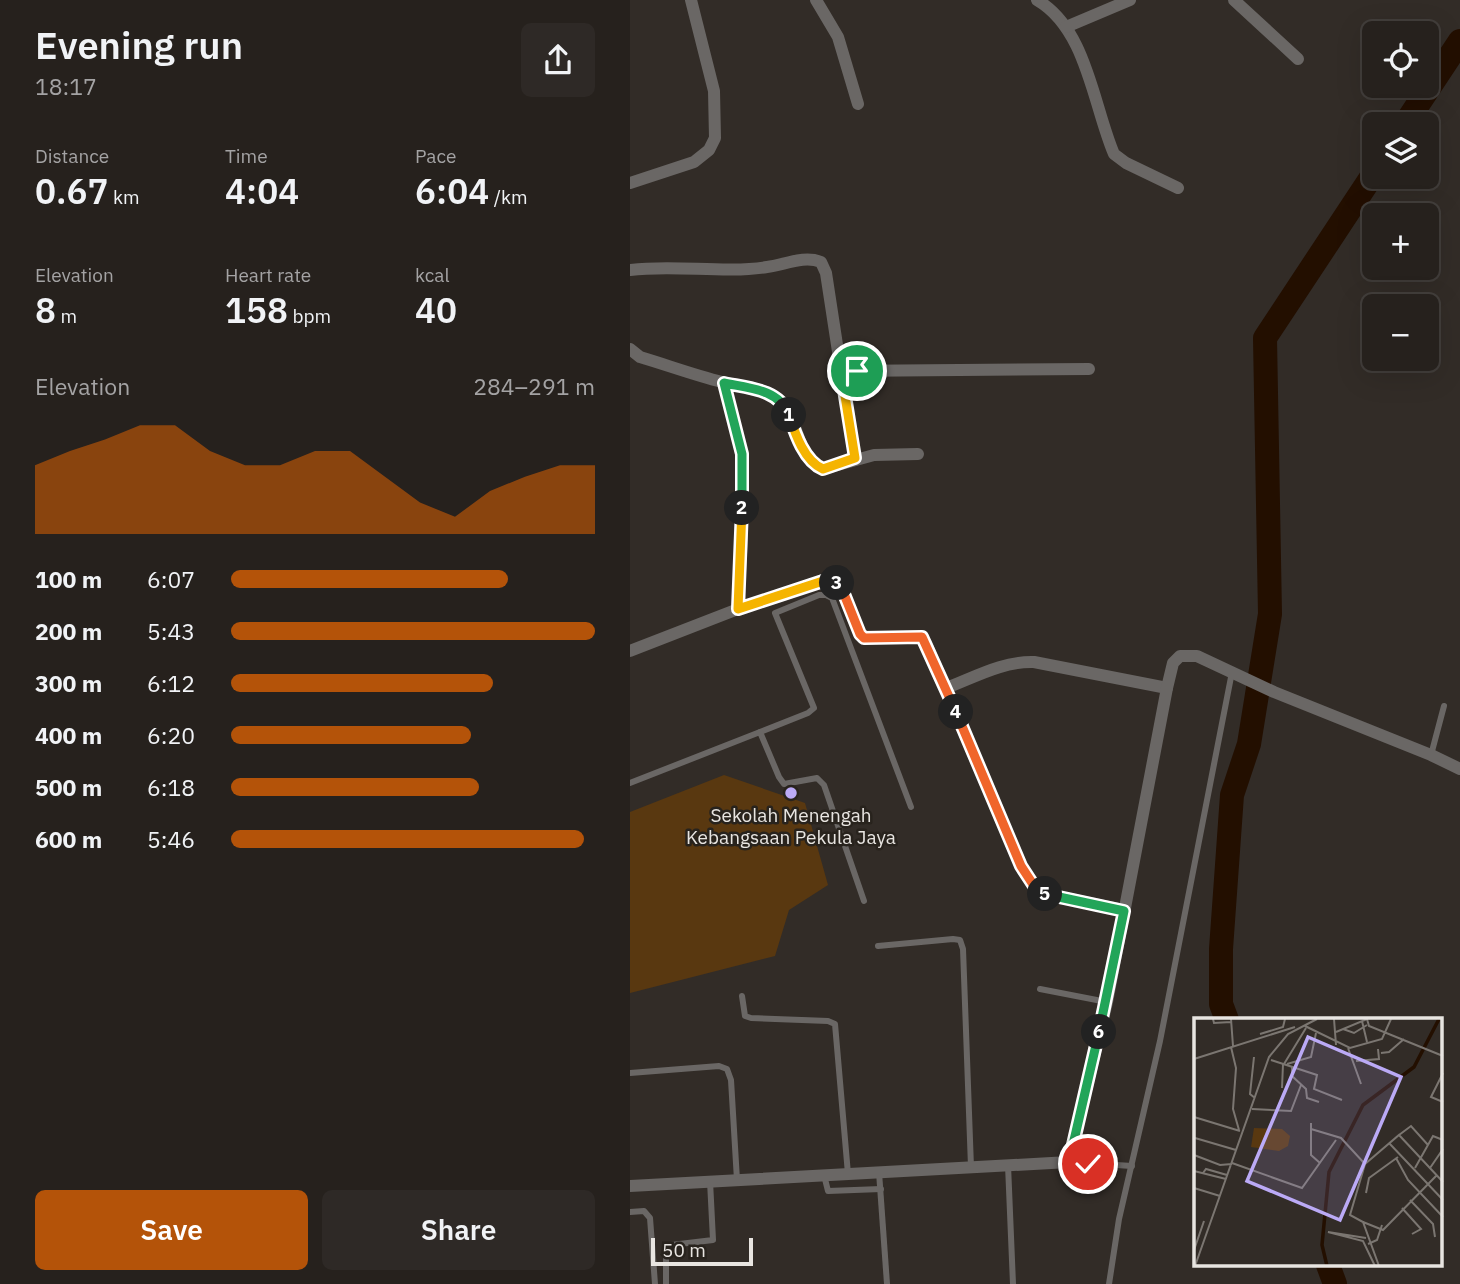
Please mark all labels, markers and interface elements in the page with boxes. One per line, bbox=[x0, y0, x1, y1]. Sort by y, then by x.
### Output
text: Evening run bbox=[35, 20, 243, 69]
map controls bbox=[1362, 21, 1439, 371]
button: locate bbox=[1362, 21, 1439, 98]
button: share bbox=[521, 23, 595, 97]
text: 18:17 bbox=[35, 71, 97, 101]
button: layers bbox=[1362, 112, 1439, 189]
text: Distance bbox=[35, 144, 109, 168]
text: Time bbox=[225, 144, 268, 168]
text: Pace bbox=[415, 144, 456, 168]
text: 0.67 bbox=[35, 168, 108, 214]
text: 4:04 bbox=[225, 168, 299, 214]
text: 6:04 bbox=[415, 168, 489, 214]
text: km bbox=[108, 185, 140, 209]
text: /km bbox=[489, 185, 528, 209]
button: + bbox=[1362, 203, 1439, 280]
text: Elevation bbox=[35, 263, 114, 287]
text: Heart rate bbox=[225, 263, 311, 287]
text: kcal bbox=[415, 263, 450, 287]
text: 8 bbox=[35, 287, 56, 333]
text: 158 bbox=[225, 287, 288, 333]
text: 40 bbox=[415, 287, 457, 333]
button: − bbox=[1362, 294, 1439, 371]
text: m bbox=[56, 304, 77, 328]
text: bpm bbox=[288, 304, 331, 328]
pin bbox=[827, 341, 887, 401]
icon: arrive bbox=[838, 352, 876, 390]
text: Elevation bbox=[35, 371, 130, 401]
text: 284–291 m bbox=[473, 371, 595, 401]
pin: 1 bbox=[772, 398, 806, 432]
text: 1 bbox=[783, 402, 794, 426]
pin: 2 bbox=[724, 490, 760, 526]
text: 2 bbox=[736, 495, 747, 519]
text: 100 m bbox=[35, 564, 102, 594]
text: 6:07 bbox=[147, 564, 195, 594]
pin: 3 bbox=[820, 566, 854, 600]
text: 3 bbox=[831, 570, 842, 594]
text: 200 m bbox=[35, 616, 102, 646]
text: 5:43 bbox=[147, 616, 195, 646]
text: 300 m bbox=[35, 668, 102, 698]
text: 6:12 bbox=[147, 668, 195, 698]
pin: 4 bbox=[938, 694, 974, 730]
text: 4 bbox=[950, 699, 961, 723]
text: 400 m bbox=[35, 720, 102, 750]
text: 6:20 bbox=[147, 720, 195, 750]
text: 500 m bbox=[35, 772, 102, 802]
text: 6:18 bbox=[147, 772, 195, 802]
marker: Sekolah Menengah Kebangsaan Pekula Jaya bbox=[783, 785, 799, 801]
place label: Sekolah Menengah Kebangsaan Pekula Jaya bbox=[686, 803, 896, 849]
text: 600 m bbox=[35, 824, 102, 854]
text: 5:46 bbox=[147, 824, 195, 854]
pin: 5 bbox=[1028, 876, 1062, 912]
text: 5 bbox=[1039, 881, 1050, 905]
pin: 6 bbox=[1082, 1014, 1116, 1050]
inset map bbox=[1194, 1018, 1443, 1266]
text: 6 bbox=[1093, 1019, 1104, 1043]
pin bbox=[1058, 1134, 1118, 1194]
icon: check bbox=[1069, 1145, 1107, 1183]
button: Save bbox=[35, 1190, 308, 1270]
button: Share bbox=[322, 1190, 595, 1270]
scale bar bbox=[651, 1235, 752, 1267]
text: 50 m bbox=[662, 1238, 706, 1262]

